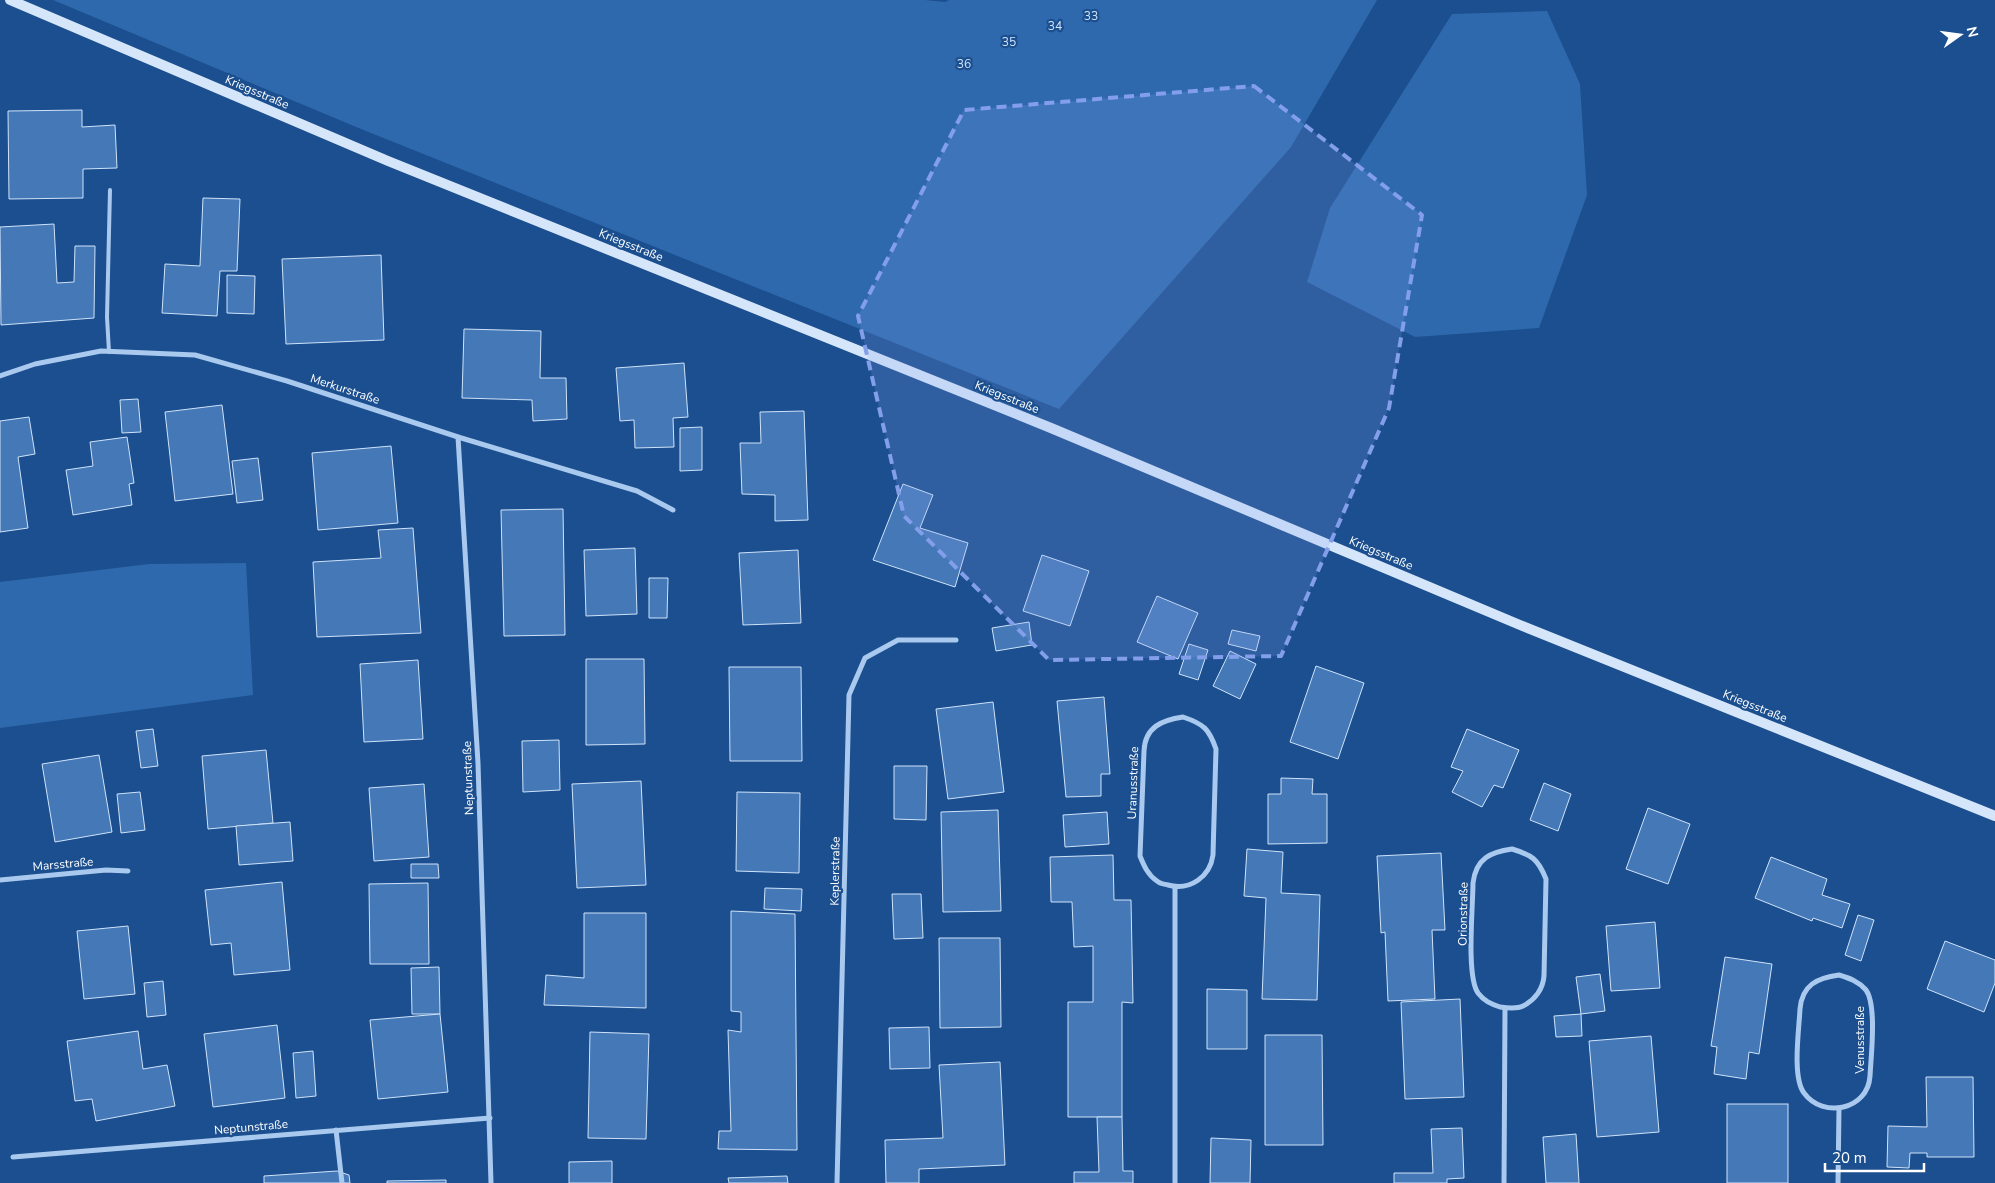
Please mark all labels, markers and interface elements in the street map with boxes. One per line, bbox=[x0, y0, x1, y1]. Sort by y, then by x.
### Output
park label: 33 bbox=[1084, 8, 1098, 24]
north arrow bbox=[1935, 10, 1985, 60]
park label: 34 bbox=[1048, 18, 1062, 34]
text: N bbox=[1962, 25, 1983, 39]
park label: 35 bbox=[1002, 34, 1016, 50]
park label: 36 bbox=[957, 56, 971, 72]
street label: Kriegsstraße bbox=[223, 71, 291, 113]
street label: Kriegsstraße bbox=[596, 225, 666, 265]
street label: Merkurstraße bbox=[308, 370, 382, 408]
street label: Kriegsstraße bbox=[972, 377, 1042, 417]
street label: Kriegsstraße bbox=[1347, 532, 1415, 574]
street label: Kriegsstraße bbox=[1720, 686, 1790, 726]
street label: Neptunstraße bbox=[459, 741, 477, 815]
street label: Uranusstraße bbox=[1124, 746, 1142, 820]
street label: Keplerstraße bbox=[826, 836, 844, 906]
street label: Marsstraße bbox=[32, 853, 94, 875]
street label: Orionstraße bbox=[1454, 882, 1472, 946]
street label: Venusstraße bbox=[1852, 1006, 1868, 1075]
street label: Neptunstraße bbox=[213, 1116, 289, 1138]
scale bar bbox=[1825, 1140, 1924, 1172]
text: 20 m bbox=[1832, 1148, 1867, 1168]

